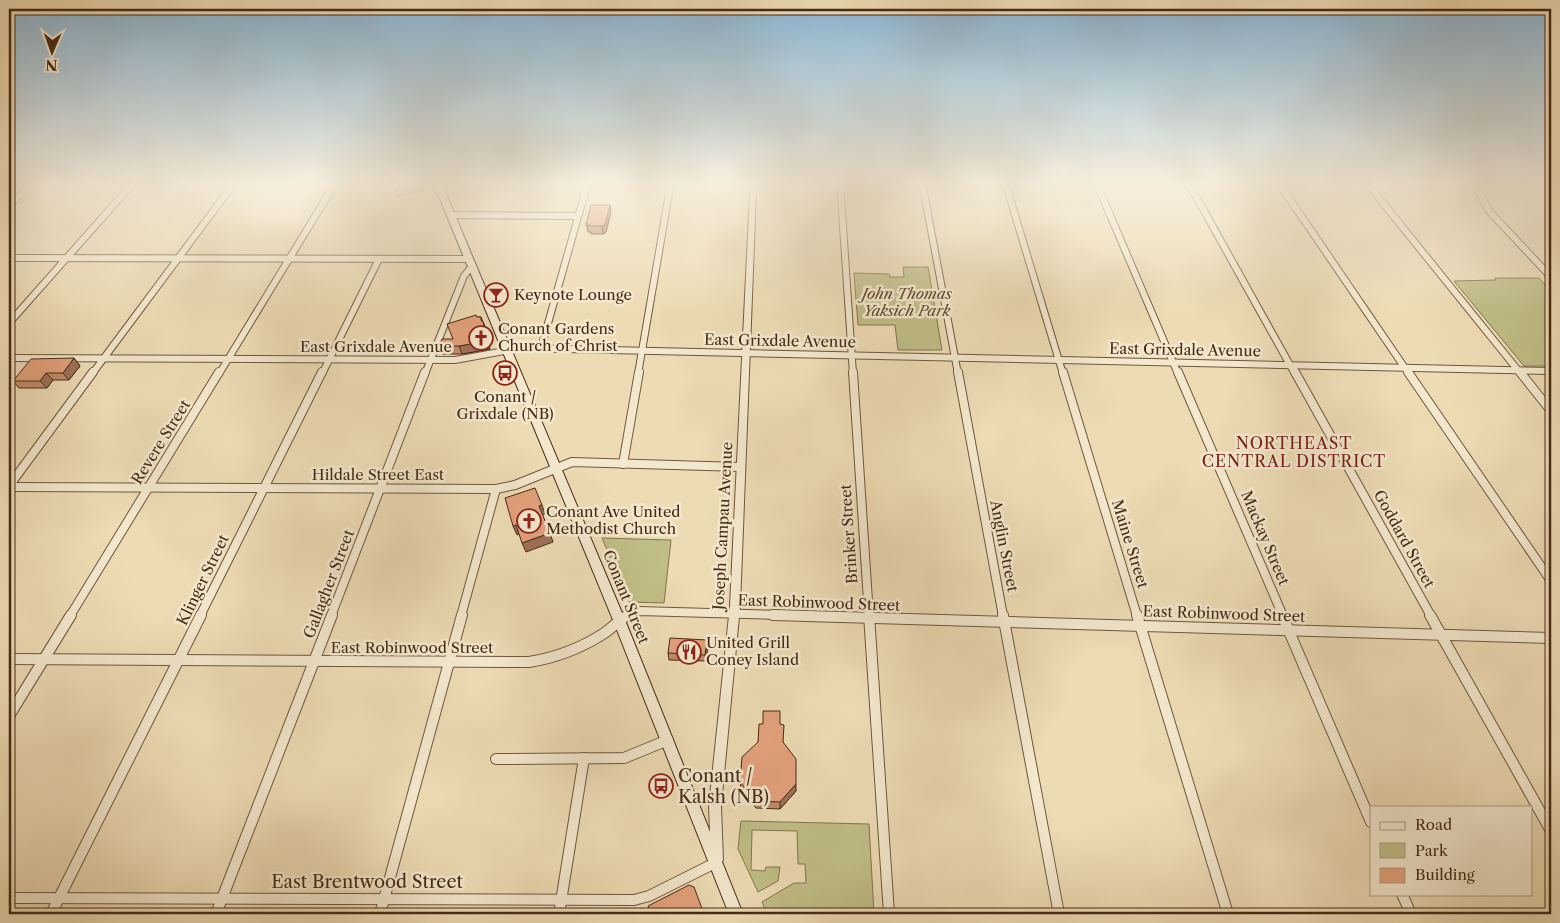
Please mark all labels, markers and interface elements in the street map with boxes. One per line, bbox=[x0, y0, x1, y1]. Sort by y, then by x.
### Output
north arrow bbox=[28, 28, 78, 78]
text: N bbox=[45, 56, 58, 74]
bar icon: Keynote Lounge bbox=[483, 282, 509, 308]
park label: John Thomas Yaksich Park bbox=[858, 284, 953, 320]
place label: Keynote Lounge bbox=[514, 285, 632, 304]
place label: Conant Gardens Church of Christ bbox=[498, 319, 618, 355]
church icon: Conant Gardens Church of Christ bbox=[468, 325, 494, 351]
street label: East Grixdale Avenue bbox=[704, 330, 856, 351]
street label: East Grixdale Avenue bbox=[300, 337, 452, 356]
street label: East Grixdale Avenue bbox=[1109, 339, 1261, 360]
bus stop icon: Conant / Grixdale (NB) bbox=[492, 360, 518, 386]
place label: Conant / Grixdale (NB) bbox=[456, 387, 554, 423]
street label: Revere Street bbox=[127, 395, 194, 488]
district label: NORTHEAST CENTRAL DISTRICT bbox=[1202, 433, 1386, 471]
street label: Joseph Campau Avenue bbox=[709, 441, 736, 613]
street label: Hildale Street East bbox=[312, 465, 445, 484]
street label: Brinker Street bbox=[835, 483, 861, 584]
street label: Goddard Street bbox=[1370, 486, 1440, 592]
street label: Mackay Street bbox=[1237, 488, 1294, 589]
street label: Anglin Street bbox=[986, 497, 1023, 594]
street label: Maine Street bbox=[1108, 497, 1153, 591]
place label: Conant Ave United Methodist Church bbox=[546, 502, 680, 538]
church icon: Conant Ave United Methodist Church bbox=[516, 508, 542, 534]
street label: Gallagher Street bbox=[299, 526, 358, 641]
street label: Klinger Street bbox=[172, 531, 233, 628]
street label: Conant Street bbox=[599, 547, 654, 647]
street label: East Robinwood Street bbox=[737, 590, 901, 615]
street label: East Robinwood Street bbox=[1142, 601, 1306, 626]
place label: United Grill Coney Island bbox=[706, 633, 799, 669]
street label: East Robinwood Street bbox=[331, 638, 494, 657]
restaurant icon: United Grill Coney Island bbox=[676, 639, 702, 665]
place label: Conant / Kalsh (NB) bbox=[678, 765, 769, 808]
bus stop icon: Conant / Kalsh (NB) bbox=[648, 773, 674, 799]
legend bbox=[1370, 806, 1532, 896]
text: Road bbox=[1415, 815, 1452, 834]
text: Park bbox=[1415, 841, 1449, 860]
text: Building bbox=[1415, 865, 1475, 884]
street label: East Brentwood Street bbox=[271, 871, 463, 893]

